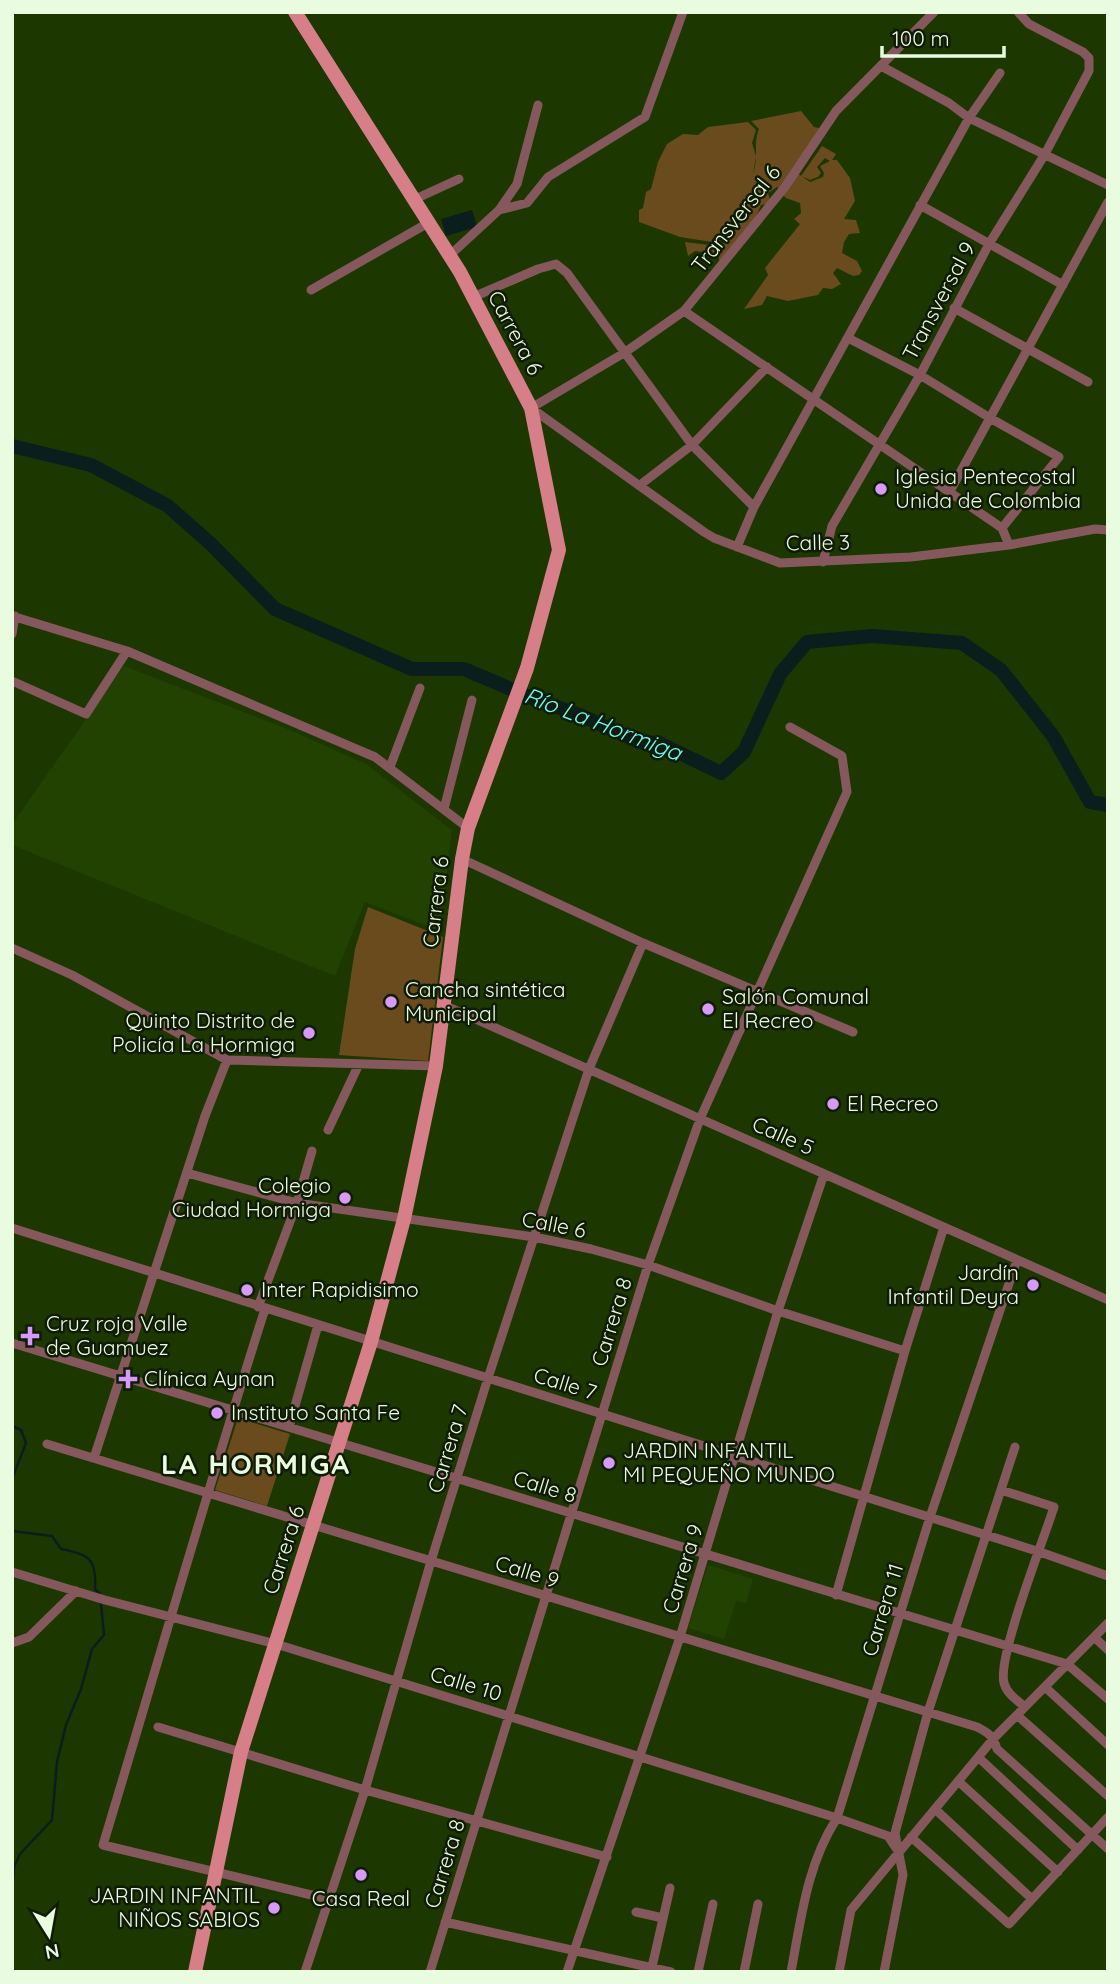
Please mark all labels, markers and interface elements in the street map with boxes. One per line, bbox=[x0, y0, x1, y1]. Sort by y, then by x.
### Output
scale bar bbox=[882, 14, 1004, 58]
text: 100 m bbox=[892, 25, 950, 51]
street label: Transversal 6 bbox=[685, 159, 785, 277]
street label: Transversal 9 bbox=[896, 237, 980, 364]
street label: Carrera 6 bbox=[483, 286, 549, 379]
place label: Iglesia Pentecostal Unida de Colombia bbox=[895, 463, 1081, 513]
marker: Iglesia Pentecostal Unida de Colombia bbox=[873, 481, 889, 497]
street label: Calle 3 bbox=[786, 528, 850, 556]
water label: Río La Hormiga bbox=[520, 680, 687, 767]
street label: Carrera 6 bbox=[417, 855, 453, 949]
place label: Cancha sintética Municipal bbox=[405, 976, 565, 1026]
place label: Salón Comunal El Recreo bbox=[722, 983, 869, 1033]
marker: Cancha sintética Municipal bbox=[383, 994, 399, 1010]
marker: Salón Comunal El Recreo bbox=[700, 1001, 716, 1017]
place label: Quinto Distrito de Policía La Hormiga bbox=[112, 1007, 295, 1057]
marker: Quinto Distrito de Policía La Hormiga bbox=[301, 1025, 317, 1041]
place label: El Recreo bbox=[847, 1090, 938, 1116]
marker: El Recreo bbox=[825, 1096, 841, 1112]
street label: Calle 5 bbox=[748, 1110, 818, 1160]
place label: Colegio Ciudad Hormiga bbox=[172, 1172, 331, 1222]
marker: Colegio Ciudad Hormiga bbox=[337, 1190, 353, 1206]
street label: Calle 6 bbox=[520, 1205, 588, 1243]
place label: Jardín Infantil Deyra bbox=[887, 1259, 1019, 1309]
street label: Carrera 8 bbox=[585, 1274, 637, 1369]
place label: Inter Rapidisimo bbox=[261, 1276, 419, 1302]
marker: Jardín Infantil Deyra bbox=[1025, 1277, 1041, 1293]
marker: Inter Rapidisimo bbox=[239, 1282, 255, 1298]
place label: Cruz roja Valle de Guamuez bbox=[46, 1310, 188, 1360]
marker: Cruz roja Valle de Guamuez bbox=[20, 1326, 40, 1346]
street label: Calle 7 bbox=[531, 1361, 600, 1405]
place label: Clínica Aynan bbox=[144, 1365, 275, 1391]
marker: Clínica Aynan bbox=[118, 1369, 138, 1389]
place label: Instituto Santa Fe bbox=[231, 1399, 400, 1425]
street label: Carrera 7 bbox=[421, 1401, 473, 1496]
marker: Instituto Santa Fe bbox=[209, 1405, 225, 1421]
place label: JARDIN INFANTIL MI PEQUEÑO MUNDO bbox=[623, 1437, 835, 1487]
district label: LA HORMIGA bbox=[161, 1446, 351, 1481]
marker: JARDIN INFANTIL MI PEQUEÑO MUNDO bbox=[601, 1455, 617, 1471]
street label: Calle 8 bbox=[510, 1464, 580, 1508]
street label: Carrera 6 bbox=[257, 1502, 310, 1597]
street label: Carrera 9 bbox=[656, 1521, 708, 1617]
street label: Calle 9 bbox=[492, 1549, 562, 1593]
street label: Carrera 11 bbox=[856, 1560, 908, 1659]
street label: Calle 10 bbox=[427, 1660, 505, 1706]
street label: Carrera 8 bbox=[418, 1816, 470, 1911]
marker: Casa Real bbox=[353, 1867, 369, 1883]
place label: JARDIN INFANTIL NIÑOS SABIOS bbox=[90, 1882, 260, 1932]
place label: Casa Real bbox=[312, 1885, 410, 1911]
north arrow bbox=[14, 1900, 84, 1970]
marker: JARDIN INFANTIL NIÑOS SABIOS bbox=[266, 1900, 282, 1916]
text: N bbox=[43, 1939, 61, 1965]

